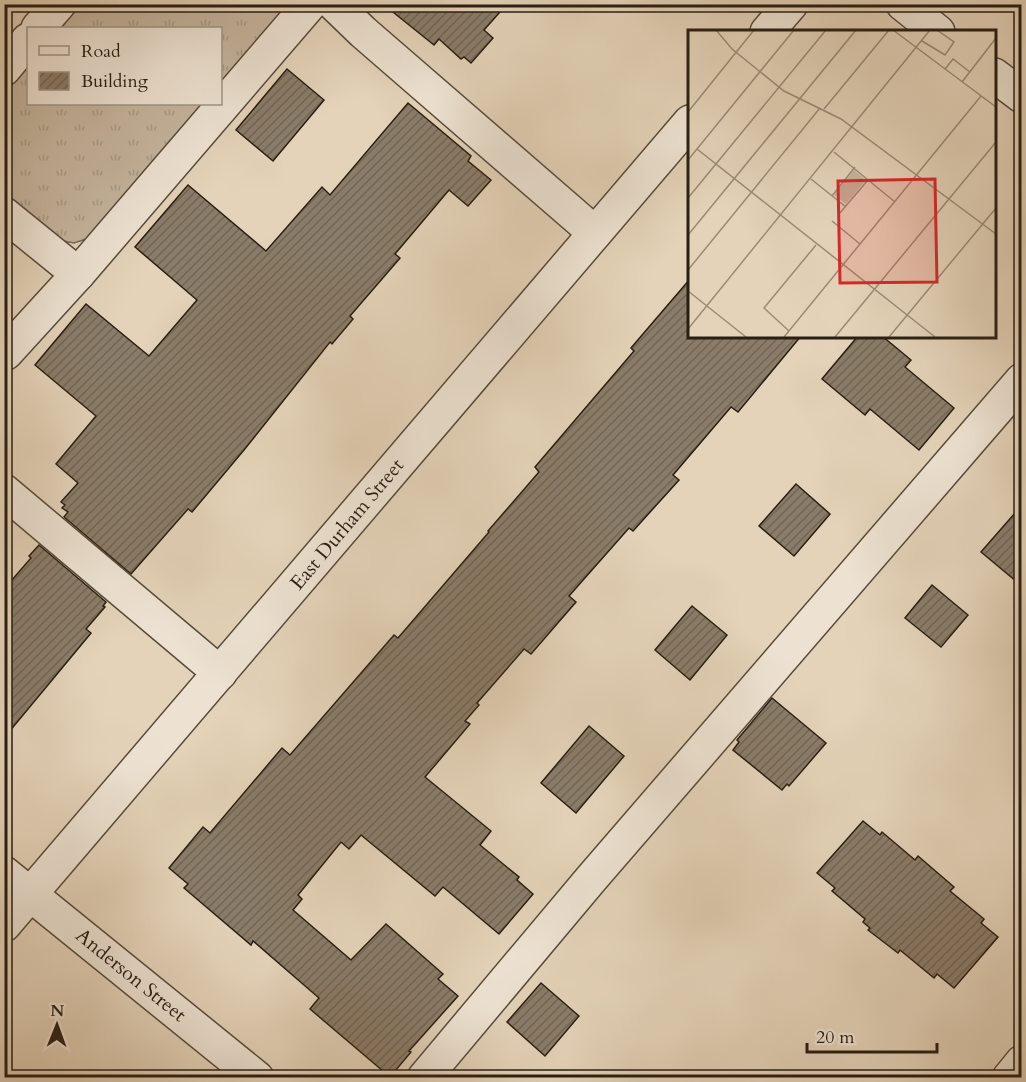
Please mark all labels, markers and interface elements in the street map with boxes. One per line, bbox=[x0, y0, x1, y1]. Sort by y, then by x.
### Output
legend bbox=[27, 27, 222, 105]
inset map bbox=[688, 30, 996, 338]
text: Road bbox=[81, 39, 121, 64]
text: Building bbox=[81, 69, 149, 94]
street label: East Durham Street bbox=[284, 452, 410, 595]
street label: Anderson Street bbox=[70, 922, 192, 1028]
north arrow bbox=[27, 995, 87, 1055]
text: N bbox=[50, 1000, 64, 1022]
scale bar bbox=[807, 1016, 938, 1054]
text: 20 m bbox=[816, 1025, 855, 1050]

